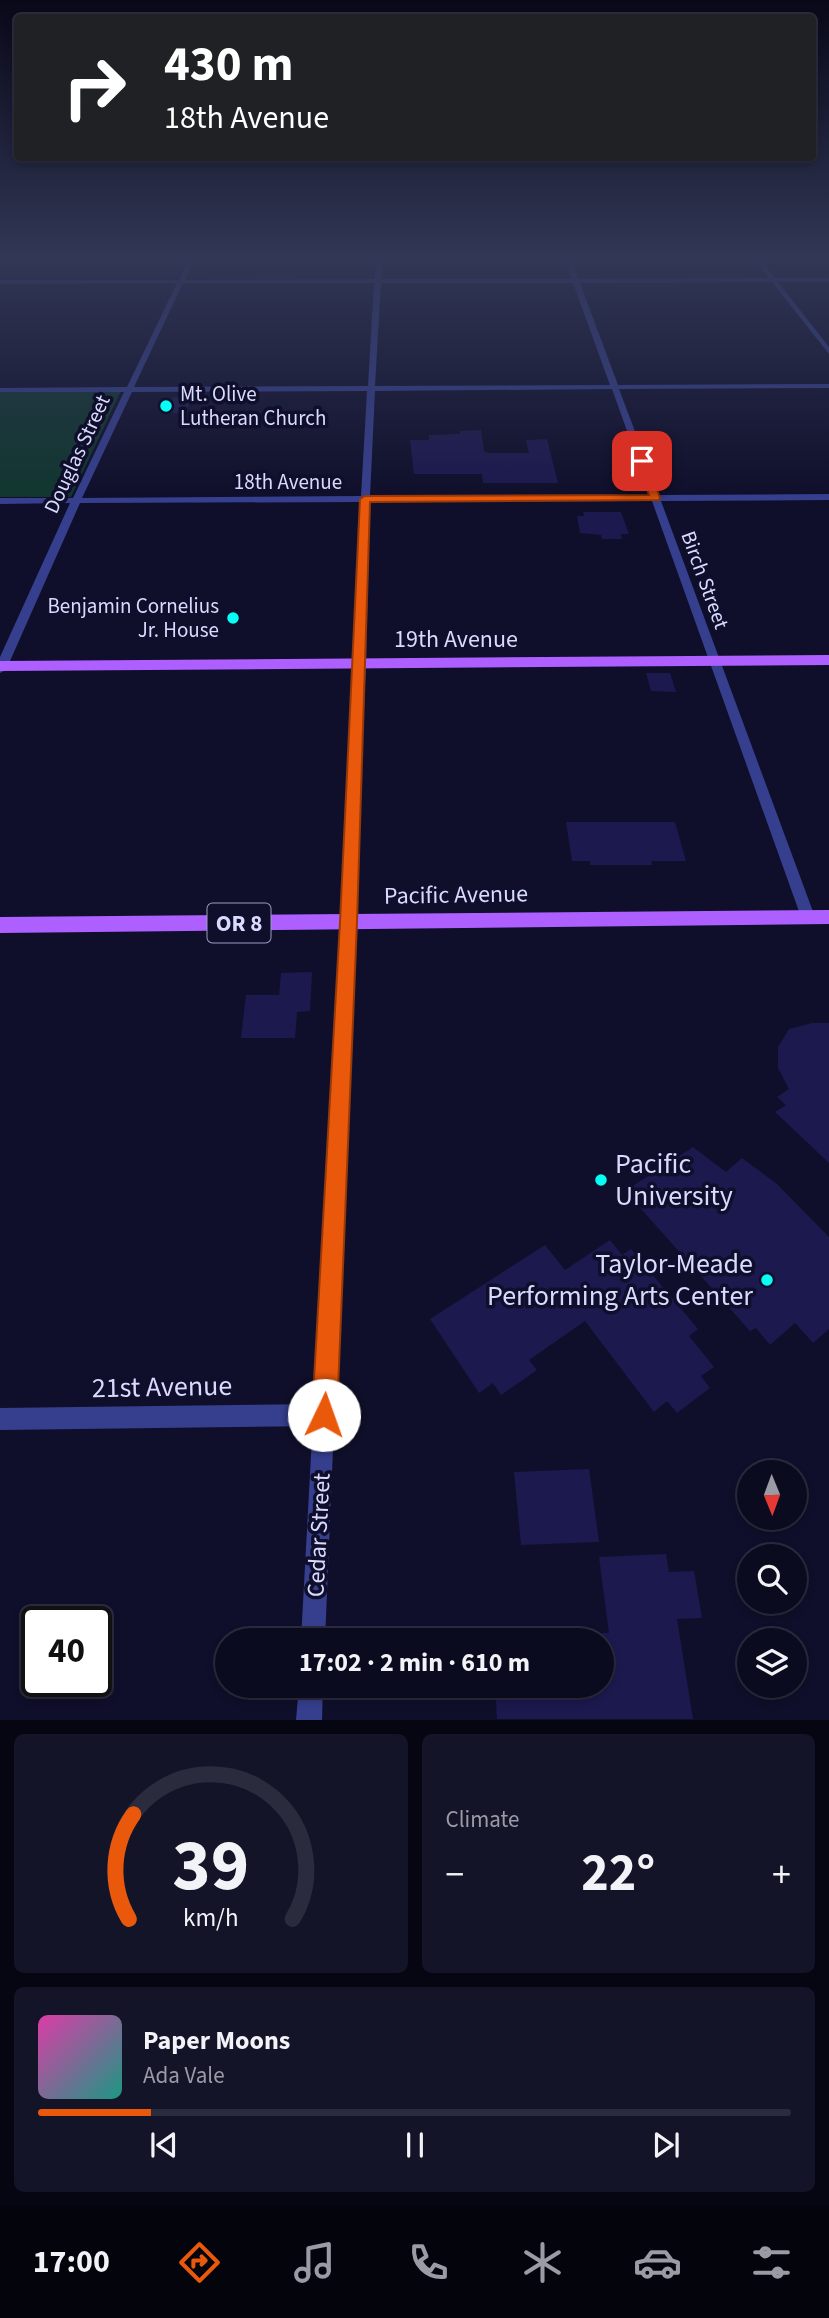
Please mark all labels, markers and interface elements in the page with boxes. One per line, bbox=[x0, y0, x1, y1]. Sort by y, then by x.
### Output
text: 430 m bbox=[164, 30, 293, 100]
icon: right bbox=[49, 42, 140, 133]
text: 18th Avenue bbox=[164, 95, 329, 141]
place label: Mt. Olive Lutheran Church bbox=[180, 379, 326, 433]
street label: Douglas Street bbox=[36, 390, 118, 518]
marker: Mt. Olive Lutheran Church bbox=[158, 398, 174, 414]
pin bbox=[612, 431, 672, 491]
icon: arrive bbox=[623, 442, 661, 480]
street label: 18th Avenue bbox=[234, 467, 342, 497]
street label: Birch Street bbox=[673, 527, 737, 633]
place label: Benjamin Cornelius Jr. House bbox=[47, 591, 219, 645]
marker: Benjamin Cornelius Jr. House bbox=[225, 610, 241, 626]
street label: 19th Avenue bbox=[394, 622, 518, 657]
street label: Pacific Avenue bbox=[384, 876, 528, 914]
road number: OR 8 bbox=[208, 904, 270, 942]
place label: Pacific University bbox=[615, 1144, 733, 1216]
marker: Pacific University bbox=[593, 1172, 609, 1188]
place label: Taylor-Meade Performing Arts Center bbox=[487, 1244, 753, 1316]
marker: Taylor-Meade Performing Arts Center bbox=[759, 1272, 775, 1288]
street label: 21st Avenue bbox=[91, 1366, 233, 1408]
position arrow bbox=[287, 1378, 361, 1452]
north arrow bbox=[737, 1460, 807, 1530]
map controls bbox=[737, 1460, 807, 1698]
street label: Cedar Street bbox=[298, 1472, 340, 1598]
button: search bbox=[737, 1544, 807, 1614]
speed limit sign: 40 bbox=[21, 1606, 112, 1697]
button: layers bbox=[737, 1628, 807, 1698]
text: 17:02 · 2 min · 610 m bbox=[299, 1644, 530, 1681]
text: Climate bbox=[446, 1803, 519, 1836]
text: 39 bbox=[172, 1815, 249, 1919]
text: 22° bbox=[581, 1837, 655, 1911]
text: − bbox=[446, 1848, 464, 1902]
text: + bbox=[772, 1848, 791, 1902]
text: km/h bbox=[183, 1900, 239, 1936]
text: Paper Moons bbox=[143, 2022, 290, 2059]
text: Ada Vale bbox=[143, 2059, 225, 2092]
icon: previous bbox=[145, 2126, 183, 2164]
icon: pause bbox=[396, 2126, 434, 2164]
icon: next bbox=[647, 2126, 685, 2164]
icon: directions bbox=[175, 2238, 224, 2287]
icon: music bbox=[290, 2238, 339, 2287]
icon: phone bbox=[404, 2238, 453, 2287]
icon: climate bbox=[518, 2238, 567, 2287]
icon: car bbox=[633, 2238, 682, 2287]
icon: filters bbox=[747, 2238, 796, 2287]
text: 17:00 bbox=[33, 2239, 110, 2285]

